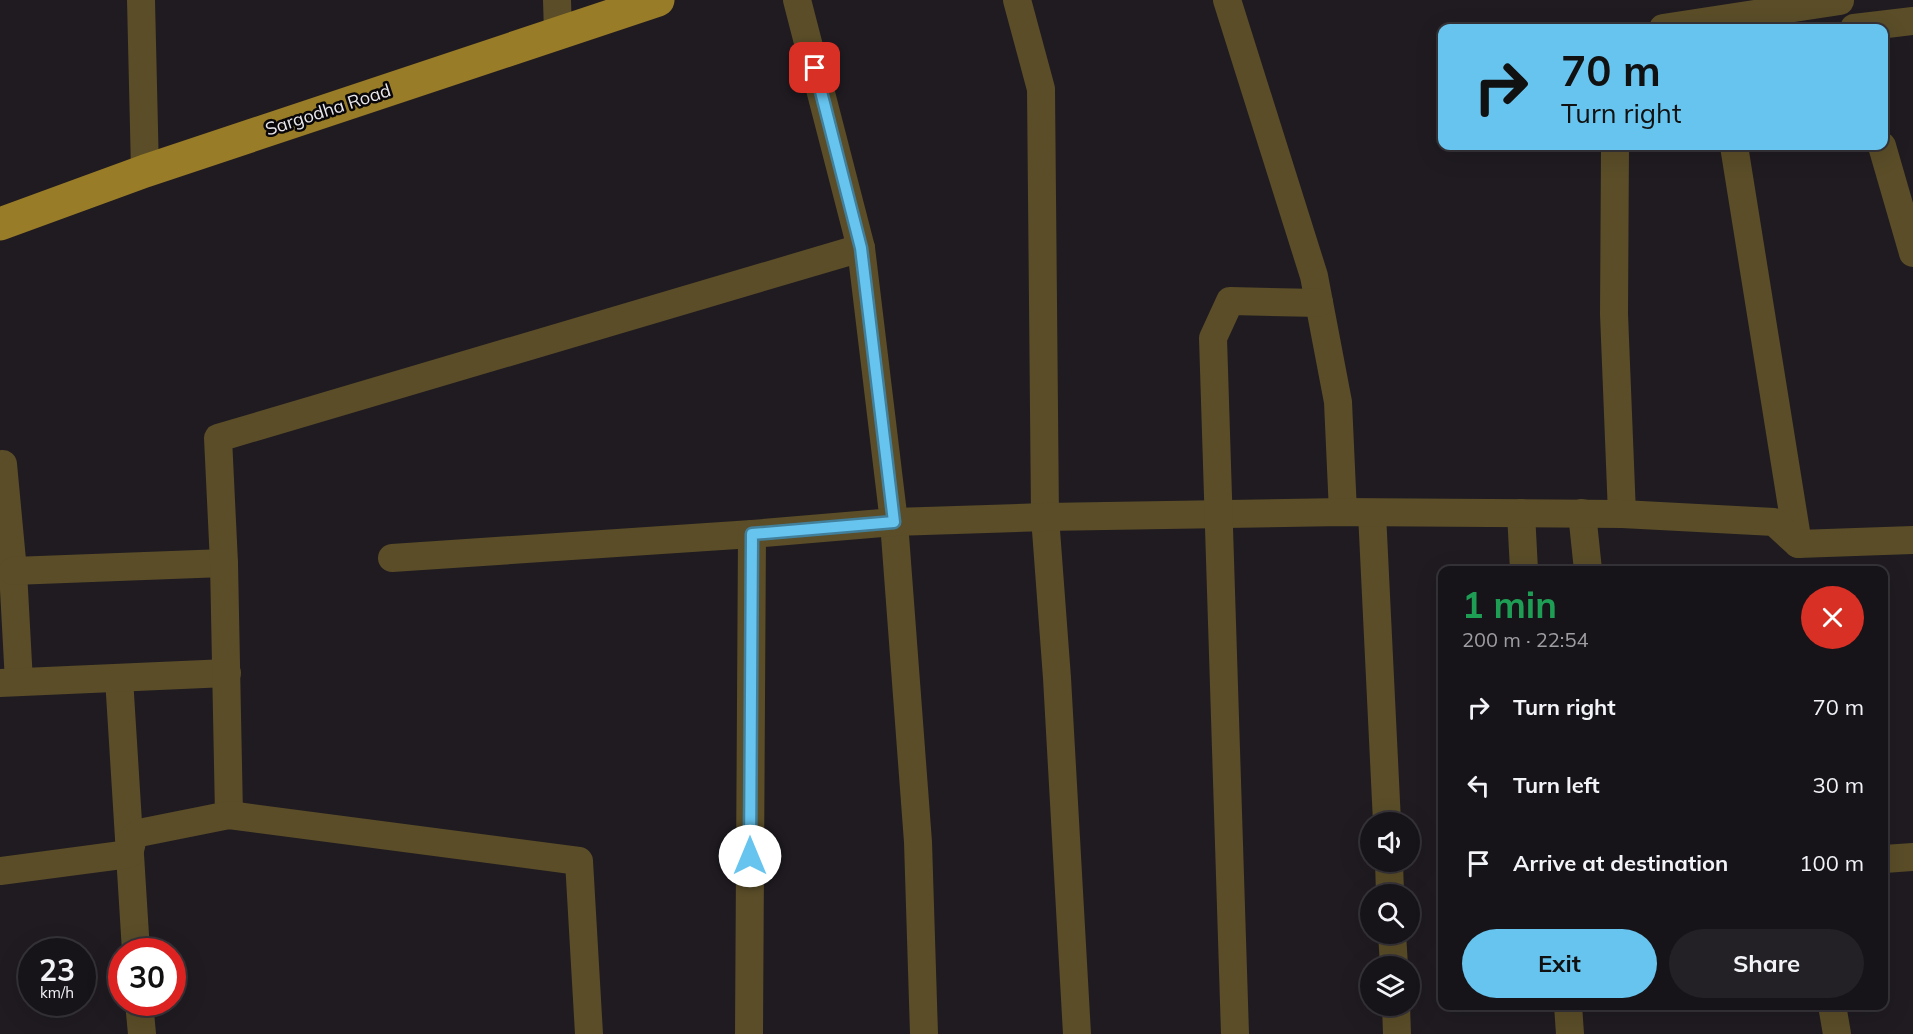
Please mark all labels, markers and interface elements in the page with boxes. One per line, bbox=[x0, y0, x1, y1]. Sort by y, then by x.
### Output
pin bbox=[789, 42, 840, 93]
text: 70 m bbox=[1561, 44, 1661, 97]
icon: right bbox=[1462, 48, 1540, 126]
icon: arrive bbox=[798, 51, 831, 84]
street label: Sargodha Road bbox=[262, 78, 393, 141]
text: Turn right bbox=[1561, 96, 1681, 130]
text: 1 min bbox=[1462, 582, 1557, 627]
button: close bbox=[1801, 586, 1864, 649]
text: 200 m · 22:54 bbox=[1462, 627, 1588, 652]
icon: right bbox=[1462, 691, 1495, 724]
text: Turn right bbox=[1513, 693, 1616, 721]
text: 70 m bbox=[1813, 693, 1864, 721]
icon: left bbox=[1462, 769, 1495, 802]
text: Turn left bbox=[1513, 771, 1600, 799]
text: 30 m bbox=[1813, 771, 1864, 799]
map controls bbox=[1360, 812, 1420, 1016]
button: sound bbox=[1360, 812, 1420, 872]
position arrow bbox=[718, 824, 782, 888]
icon: arrive bbox=[1462, 847, 1495, 880]
text: Arrive at destination bbox=[1513, 849, 1728, 877]
text: 100 m bbox=[1799, 849, 1864, 877]
button: search bbox=[1360, 884, 1420, 944]
button: Exit bbox=[1462, 929, 1657, 998]
button: Share bbox=[1669, 929, 1864, 998]
speed limit sign: 30 bbox=[108, 938, 186, 1016]
text: 23 bbox=[39, 951, 75, 989]
button: layers bbox=[1360, 956, 1420, 1016]
text: km/h bbox=[40, 983, 74, 1002]

